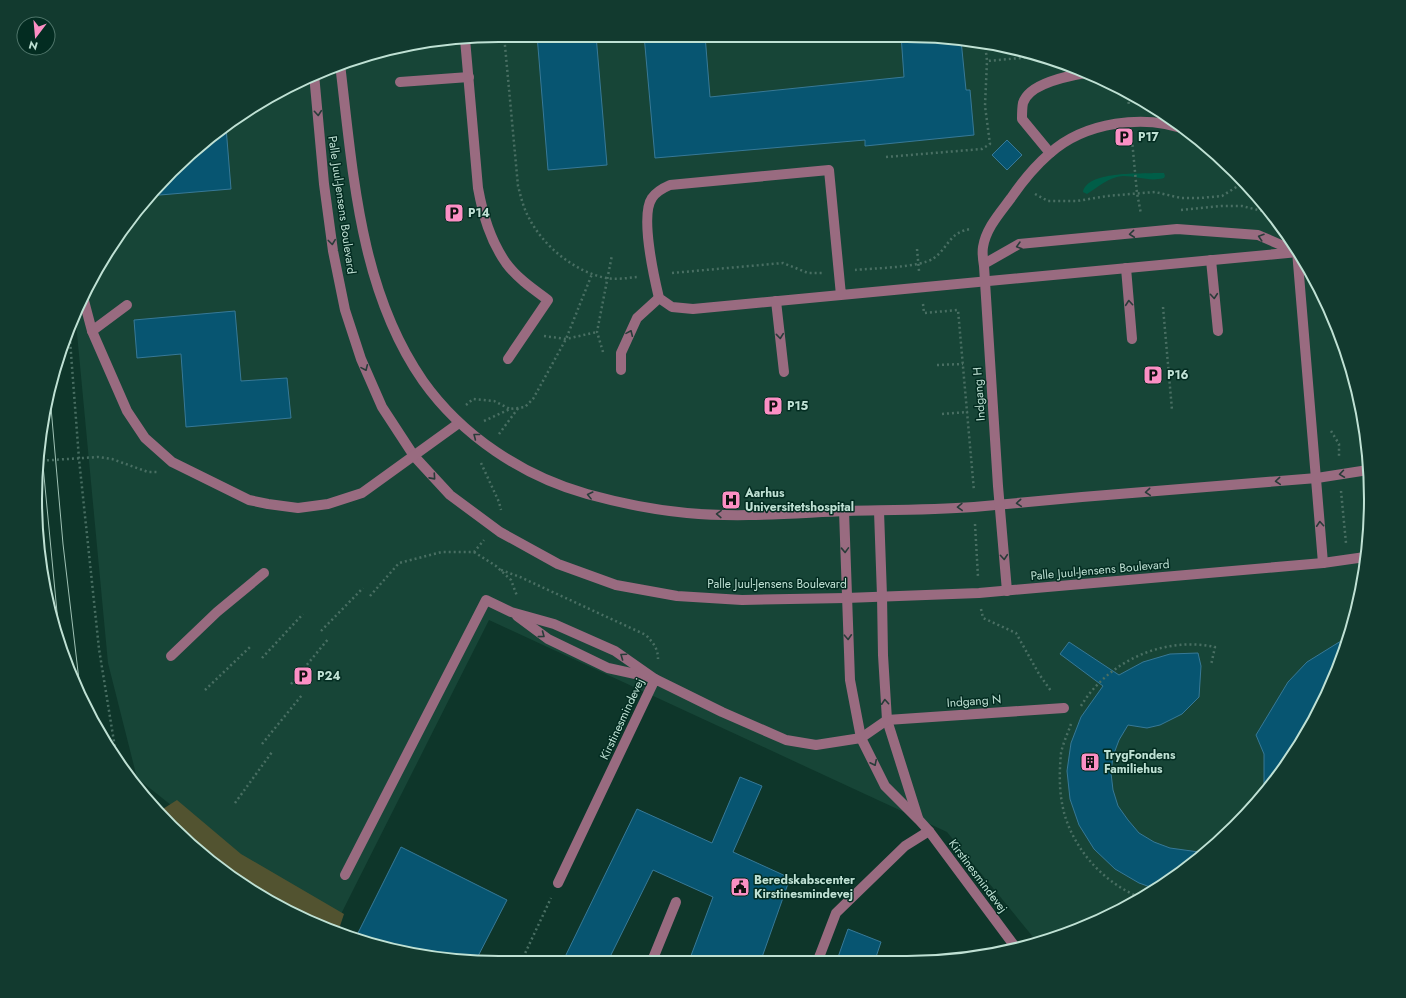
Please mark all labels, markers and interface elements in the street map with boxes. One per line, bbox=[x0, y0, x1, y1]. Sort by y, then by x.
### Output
north arrow bbox=[16, 16, 56, 56]
text: N bbox=[27, 37, 40, 55]
one-way arrow bbox=[313, 110, 322, 116]
parking icon: P17 bbox=[1113, 126, 1135, 148]
place label: P17 bbox=[1138, 128, 1160, 146]
street label: Palle Juul-Jensens Boulevard bbox=[323, 135, 361, 275]
parking icon: P14 bbox=[443, 202, 465, 224]
place label: P14 bbox=[468, 204, 490, 222]
one-way arrow bbox=[1129, 229, 1135, 238]
one-way arrow bbox=[1257, 233, 1264, 242]
one-way arrow bbox=[327, 239, 336, 245]
one-way arrow bbox=[1016, 241, 1023, 250]
one-way arrow bbox=[1210, 293, 1219, 299]
one-way arrow bbox=[1124, 300, 1133, 306]
one-way arrow bbox=[625, 330, 633, 337]
one-way arrow bbox=[775, 333, 784, 339]
one-way arrow bbox=[360, 364, 368, 371]
parking icon: P16 bbox=[1142, 364, 1164, 386]
street label: Indgang H bbox=[968, 366, 990, 422]
place label: P16 bbox=[1167, 366, 1189, 384]
parking icon: P15 bbox=[762, 395, 784, 417]
place label: P15 bbox=[787, 397, 809, 415]
one-way arrow bbox=[473, 434, 480, 441]
one-way arrow bbox=[1339, 469, 1345, 478]
one-way arrow bbox=[429, 472, 436, 480]
one-way arrow bbox=[1275, 476, 1281, 485]
place label: Aarhus Universitetshospital bbox=[744, 484, 854, 516]
one-way arrow bbox=[1145, 487, 1151, 496]
hospital icon: Aarhus Universitetshospital bbox=[720, 489, 742, 511]
one-way arrow bbox=[587, 491, 594, 500]
one-way arrow bbox=[1016, 498, 1022, 507]
one-way arrow bbox=[957, 503, 963, 512]
one-way arrow bbox=[716, 510, 722, 518]
one-way arrow bbox=[1316, 521, 1325, 527]
one-way arrow bbox=[840, 547, 849, 553]
one-way arrow bbox=[999, 554, 1008, 560]
street label: Palle Juul-Jensens Boulevard bbox=[1030, 555, 1170, 585]
street label: Palle Juul-Jensens Boulevard bbox=[707, 575, 847, 593]
one-way arrow bbox=[538, 630, 545, 637]
one-way arrow bbox=[843, 634, 852, 640]
one-way arrow bbox=[620, 653, 627, 661]
parking icon: P24 bbox=[292, 665, 314, 687]
place label: P24 bbox=[317, 667, 341, 685]
street label: Kirstinesmindevej bbox=[595, 675, 649, 763]
street label: Indgang N bbox=[946, 690, 1002, 712]
one-way arrow bbox=[881, 699, 890, 705]
place label: TrygFondens Familiehus bbox=[1104, 746, 1176, 778]
building icon: TrygFondens Familiehus bbox=[1079, 751, 1101, 773]
one-way arrow bbox=[869, 759, 876, 766]
street label: Kirstinesmindevej bbox=[944, 835, 1012, 917]
place label: Beredskabscenter Kirstinesmindevej bbox=[754, 871, 855, 903]
public building icon: Beredskabscenter Kirstinesmindevej bbox=[729, 876, 751, 898]

